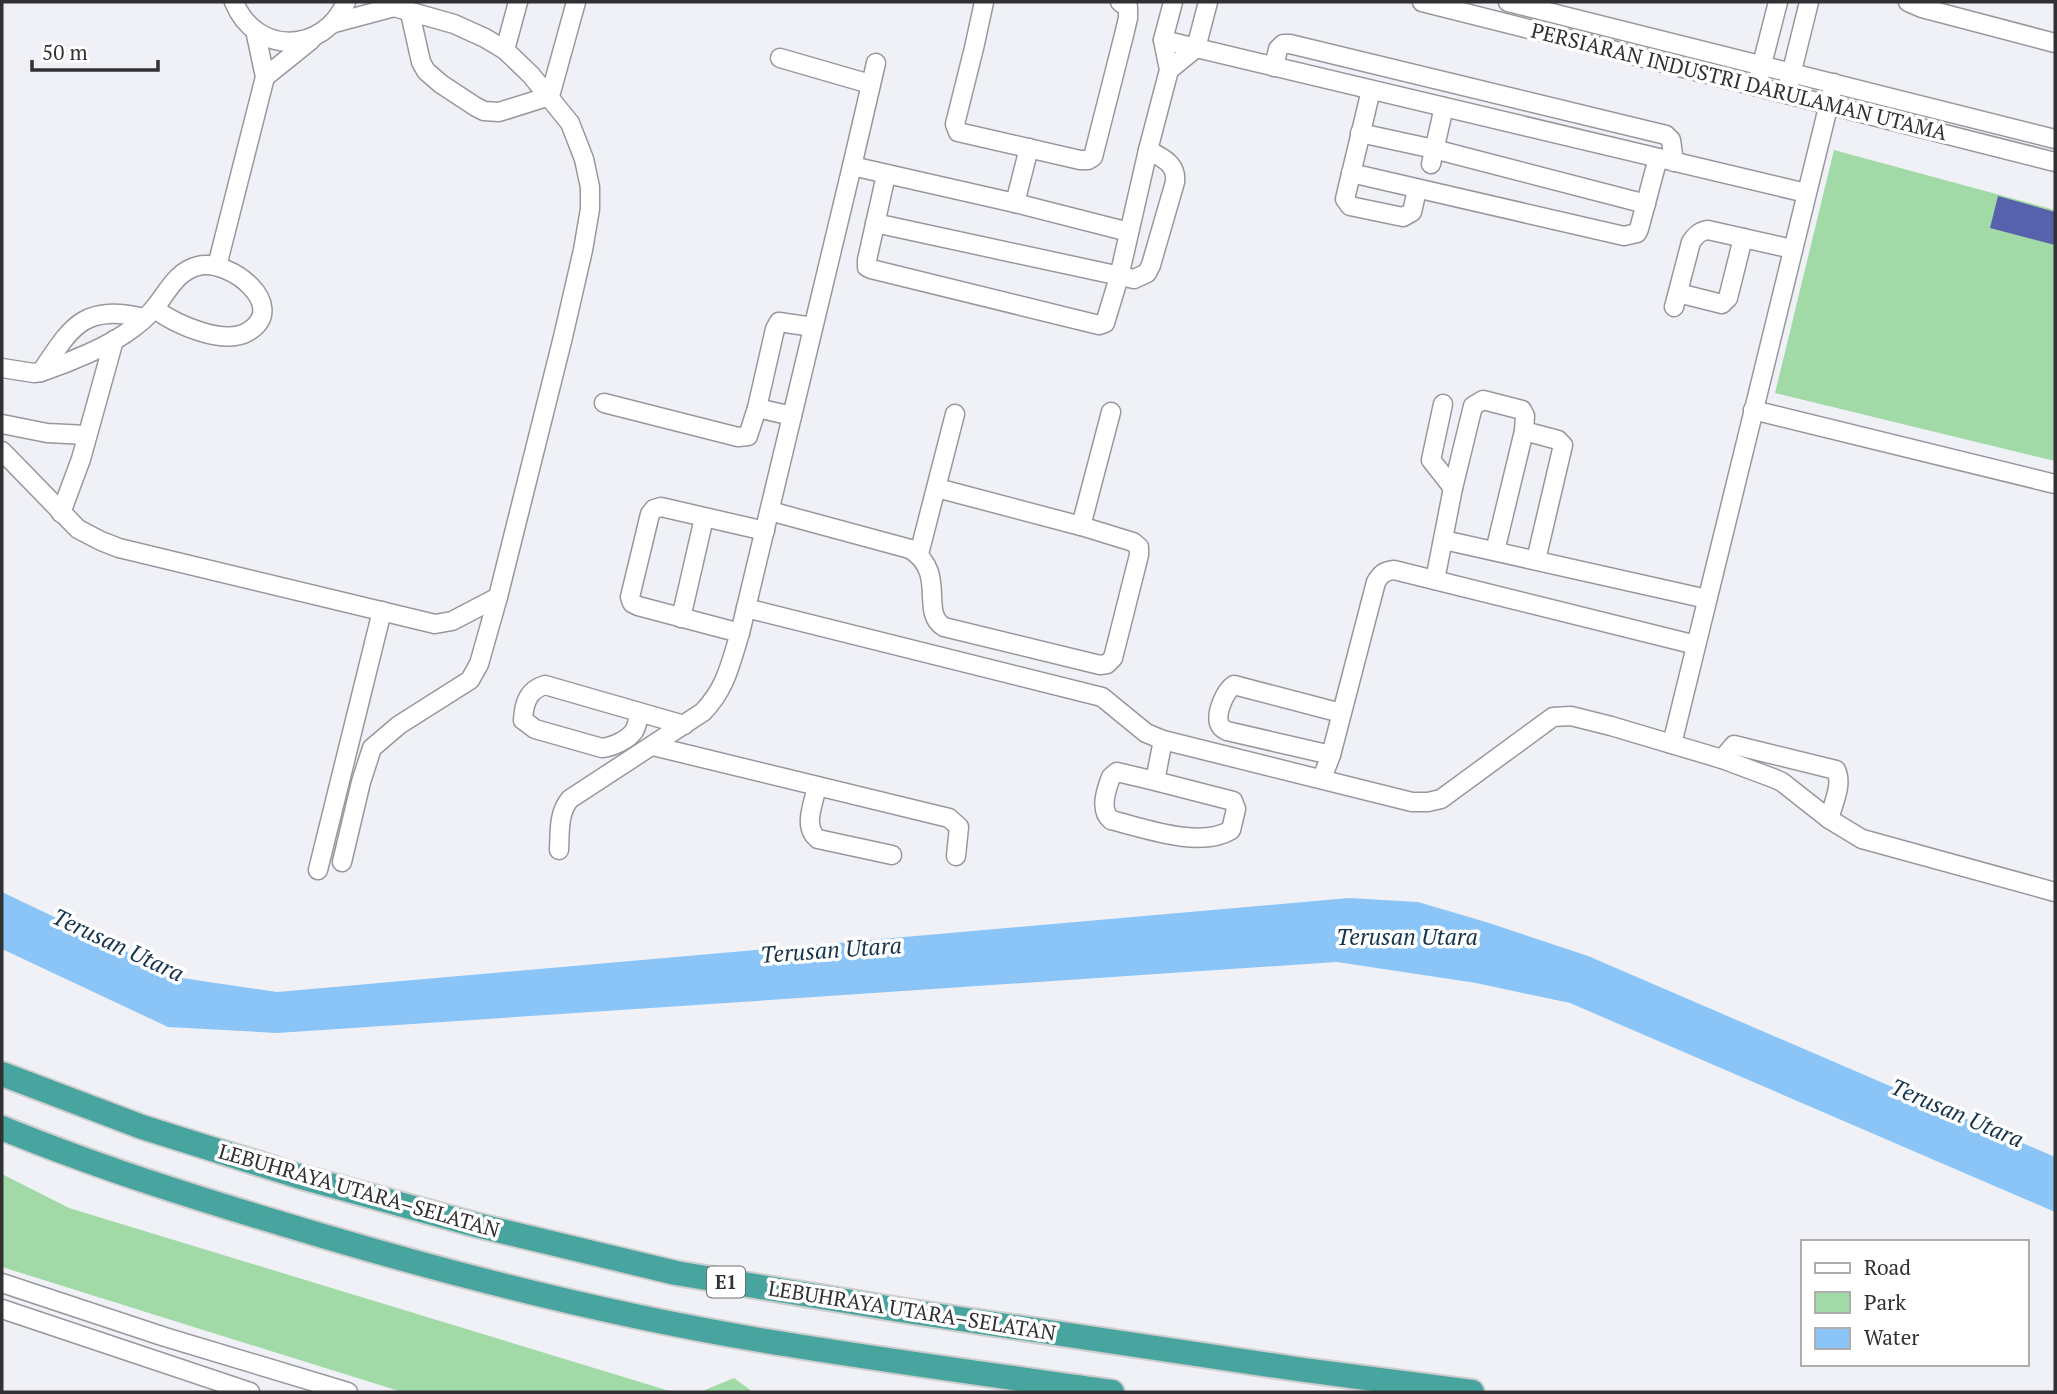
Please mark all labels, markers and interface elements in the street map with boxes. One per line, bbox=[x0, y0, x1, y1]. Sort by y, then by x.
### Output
street label: PERSIARAN INDUSTRI DARULAMAN UTAMA bbox=[1528, 16, 1951, 147]
scale bar bbox=[32, 28, 158, 72]
text: 50 m bbox=[42, 38, 88, 66]
water label: Terusan Utara bbox=[47, 901, 189, 989]
water label: Terusan Utara bbox=[1336, 921, 1478, 952]
water label: Terusan Utara bbox=[759, 929, 903, 970]
water label: Terusan Utara bbox=[1886, 1071, 2028, 1154]
street label: LEBUHRAYA UTARA–SELATAN bbox=[216, 1136, 503, 1244]
legend bbox=[1801, 1240, 2029, 1366]
text: Road bbox=[1864, 1253, 1911, 1281]
road number: E1 bbox=[707, 1266, 745, 1298]
street label: LEBUHRAYA UTARA–SELATAN bbox=[766, 1273, 1058, 1347]
text: Park bbox=[1864, 1288, 1906, 1316]
text: Water bbox=[1864, 1323, 1919, 1351]

